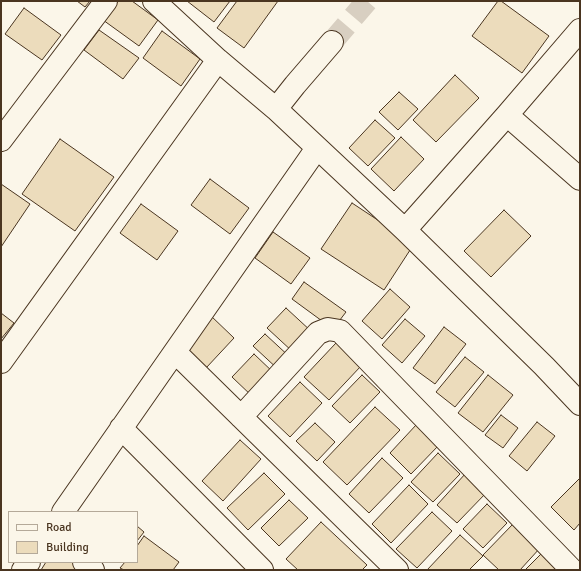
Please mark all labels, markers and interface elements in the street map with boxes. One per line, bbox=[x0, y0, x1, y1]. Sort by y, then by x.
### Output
legend bbox=[8, 511, 138, 563]
text: Road bbox=[46, 520, 72, 535]
text: Building bbox=[46, 540, 89, 555]

